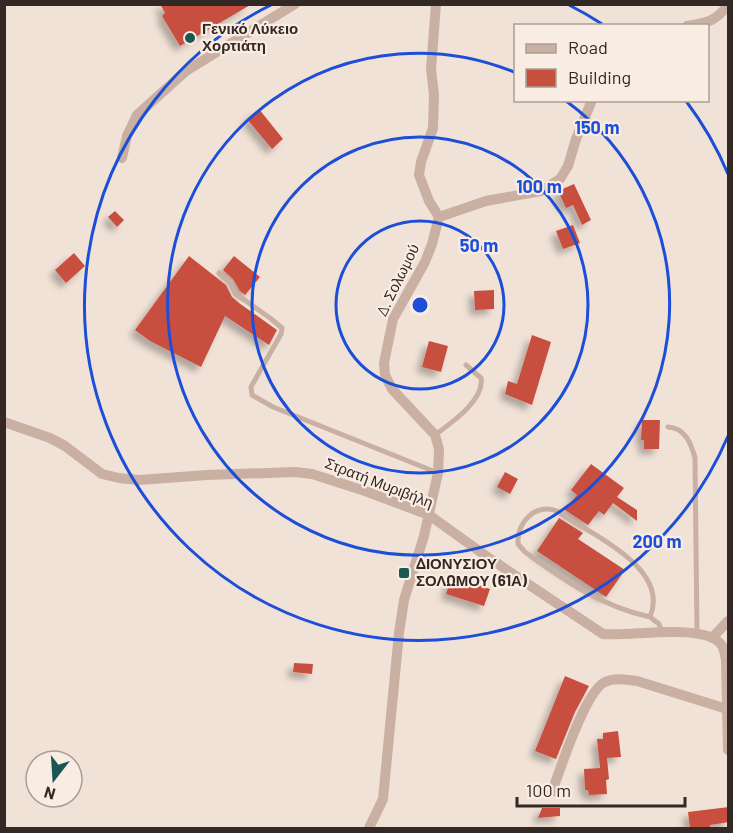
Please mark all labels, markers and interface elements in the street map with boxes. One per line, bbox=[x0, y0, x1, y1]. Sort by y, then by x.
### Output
place label: Γενικό Λύκειο Χορτιάτη bbox=[202, 19, 298, 54]
legend bbox=[514, 24, 709, 102]
marker: Γενικό Λύκειο Χορτιάτη bbox=[183, 31, 197, 45]
text: Road bbox=[568, 36, 608, 58]
text: Building bbox=[568, 66, 631, 88]
text: 150 m bbox=[575, 116, 619, 138]
text: 100 m bbox=[516, 175, 562, 197]
text: 50 m bbox=[460, 234, 498, 256]
street label: Δ. Σολωμού bbox=[372, 241, 422, 318]
centre of rings bbox=[410, 295, 430, 315]
street label: Στρατή Μυριβήλη bbox=[323, 453, 436, 511]
text: 200 m bbox=[632, 530, 682, 552]
place label: ΔΙΟΝΥΣΙΟΥ ΣΟΛΩΜΟΥ (61Α) bbox=[416, 554, 528, 589]
marker: ΔΙΟΝΥΣΙΟΥ ΣΟΛΩΜΟΥ (61Α) bbox=[397, 566, 411, 580]
north arrow bbox=[24, 749, 84, 809]
scale bar bbox=[517, 770, 685, 808]
text: 100 m bbox=[526, 779, 571, 801]
text: N bbox=[42, 783, 57, 804]

